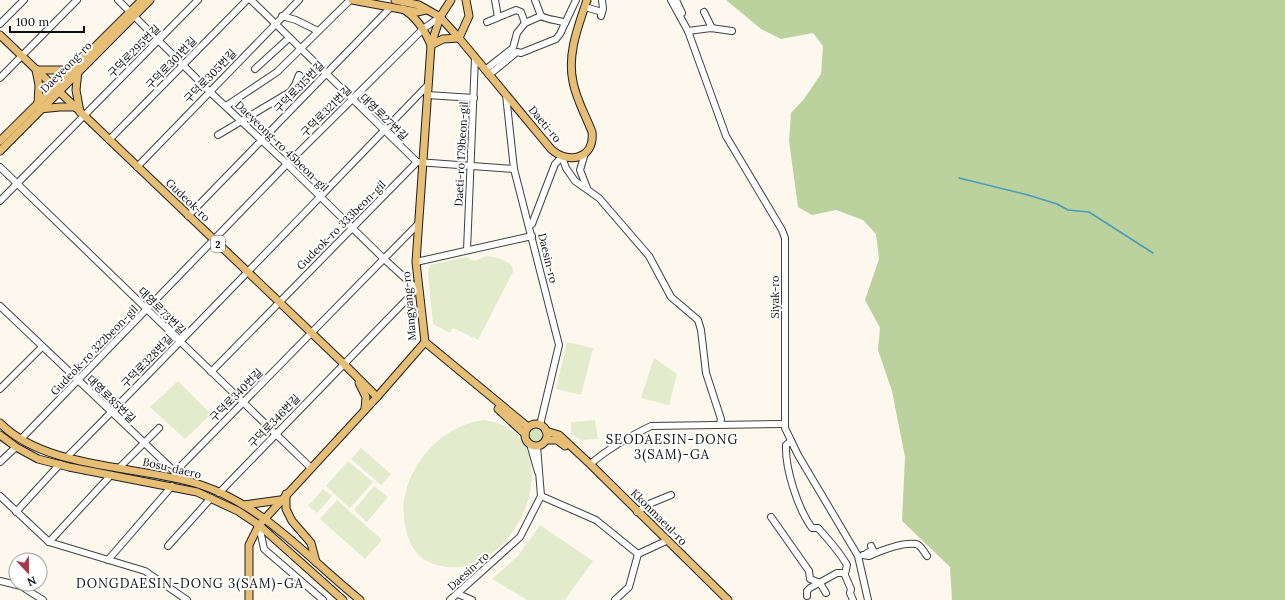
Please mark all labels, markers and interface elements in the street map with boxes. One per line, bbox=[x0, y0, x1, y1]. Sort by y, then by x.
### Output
scale bar bbox=[10, 8, 84, 34]
text: 100 m bbox=[16, 14, 49, 29]
street label: 구덕로295번길 bbox=[105, 22, 163, 80]
street label: 구덕로301번길 bbox=[142, 34, 200, 92]
street label: Daeyeong-ro bbox=[37, 38, 95, 96]
street label: 구덕로305번길 bbox=[181, 46, 239, 106]
street label: 구덕로315번길 bbox=[271, 58, 327, 116]
street label: 구덕로321번길 bbox=[297, 82, 355, 140]
street label: 대영로27번길 bbox=[357, 91, 411, 143]
street label: Daeyeong-ro 45beon-gil bbox=[232, 98, 332, 194]
street label: Daeti-ro 179beon-gil bbox=[451, 101, 471, 207]
street label: Daeti-ro bbox=[526, 103, 564, 145]
street label: Gudeok-ro bbox=[163, 176, 213, 224]
street label: Gudeok-ro 333beon-gil bbox=[293, 177, 389, 273]
street label: Daesin-ro bbox=[535, 231, 561, 285]
road number: 2 bbox=[211, 236, 225, 252]
street label: Mangyang-ro bbox=[399, 271, 419, 341]
street label: Siyak-ro bbox=[768, 276, 782, 318]
street label: 대영로73번길 bbox=[135, 284, 189, 338]
street label: Gudeok-ro 322beon-gil bbox=[47, 302, 141, 398]
street label: 구덕로328번길 bbox=[118, 331, 176, 391]
street label: 구덕로340번길 bbox=[206, 365, 266, 425]
street label: 대영로85번길 bbox=[84, 372, 138, 426]
street label: 구덕로346번길 bbox=[245, 391, 303, 451]
district label: SEODAESIN-DONG 3(SAM)-GA bbox=[606, 431, 738, 463]
street label: Bosu-daero bbox=[141, 454, 203, 482]
street label: Kkonmaeul-ro bbox=[628, 486, 690, 548]
street label: Daesin-ro bbox=[444, 549, 492, 593]
north arrow bbox=[8, 552, 48, 592]
text: N bbox=[25, 573, 38, 590]
district label: DONGDAESIN-DONG 3(SAM)-GA bbox=[76, 575, 304, 592]

